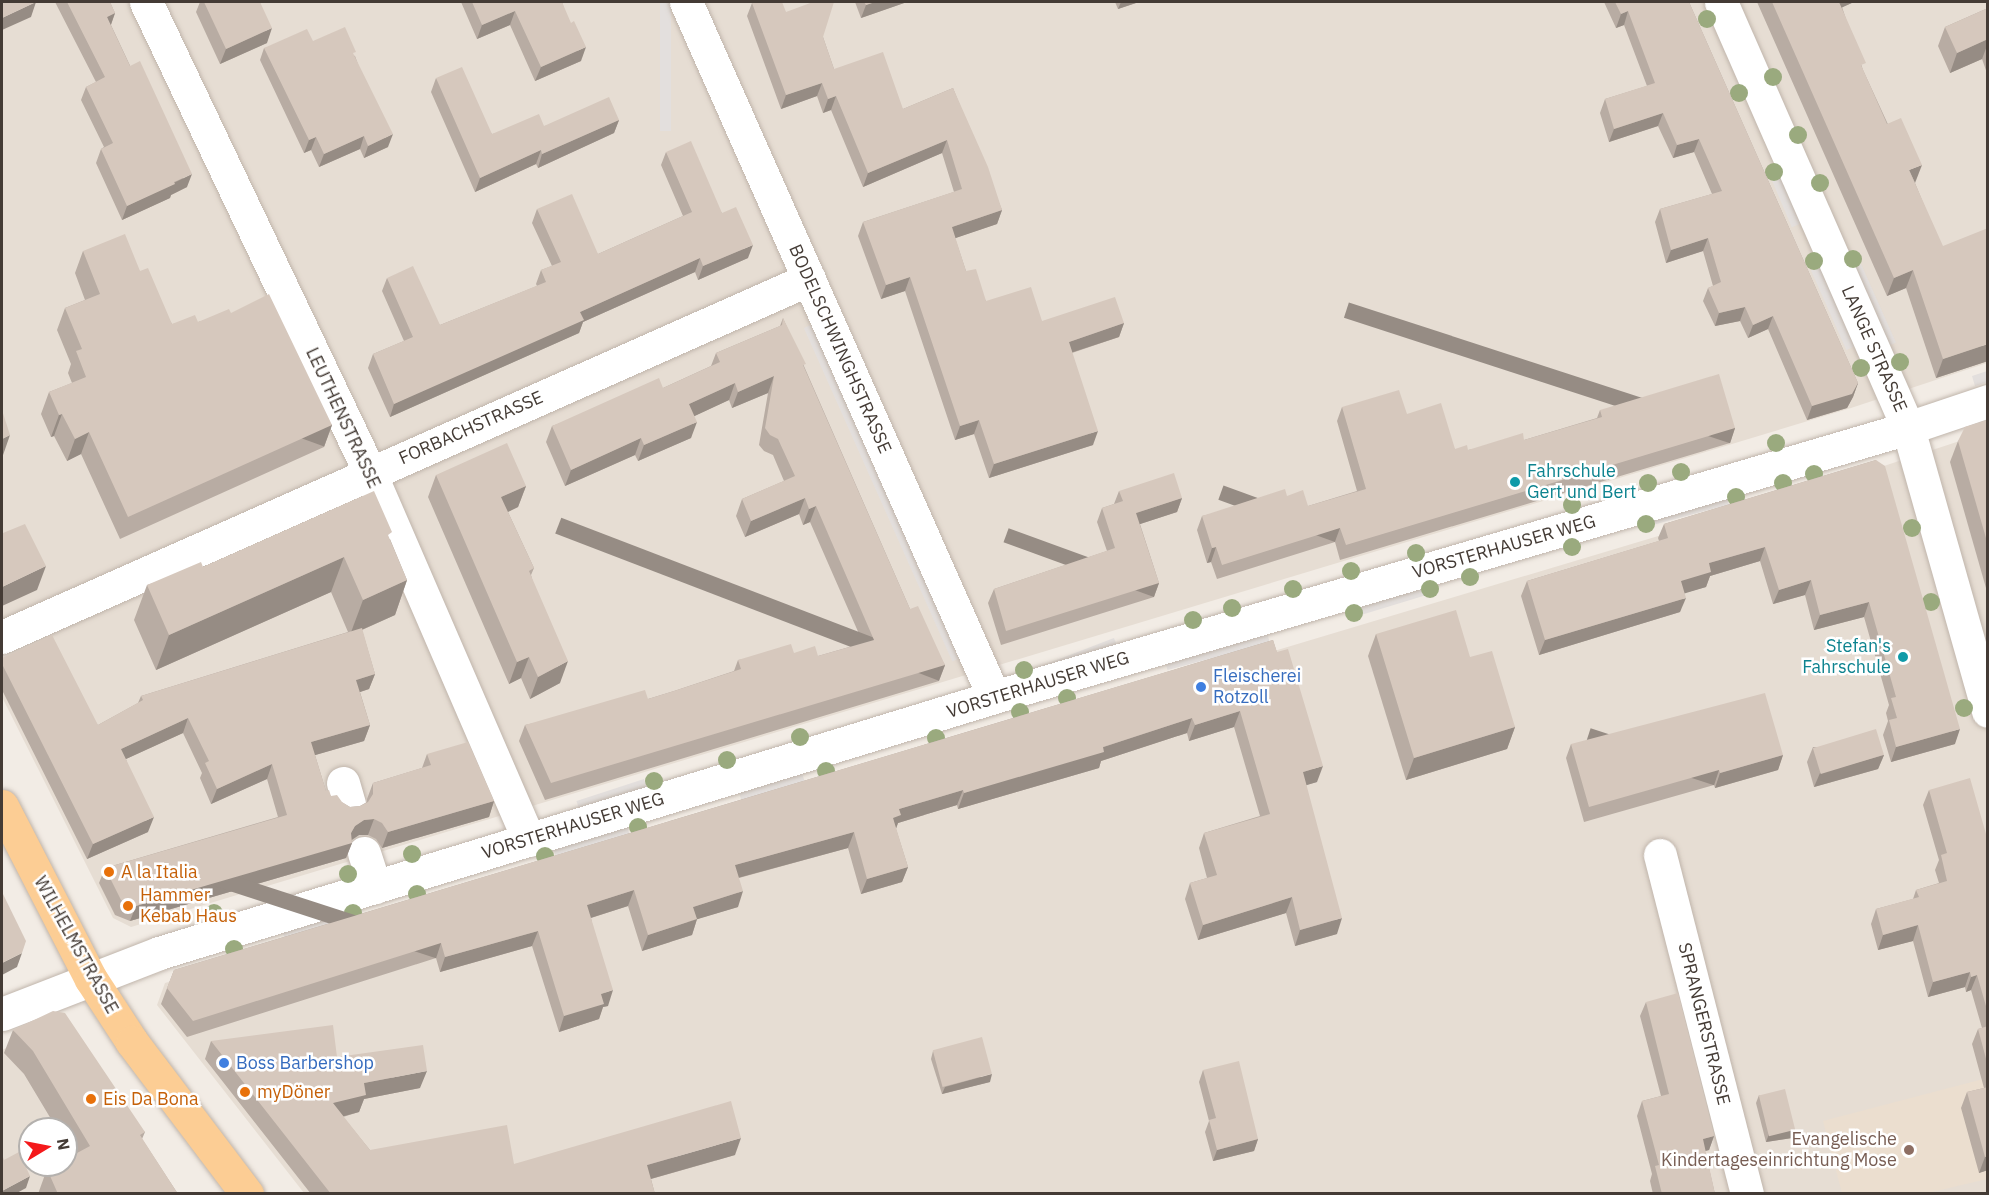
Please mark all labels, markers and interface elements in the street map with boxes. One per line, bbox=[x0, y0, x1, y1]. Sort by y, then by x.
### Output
street label: BODELSCHWINGHSTRASSE bbox=[784, 241, 896, 457]
street label: LANGE STRASSE bbox=[1837, 283, 1911, 415]
street label: LEUTHENSTRASSE bbox=[301, 344, 385, 492]
street label: FORBACHSTRASSE bbox=[396, 386, 546, 470]
place label: Fahrschule Gert und Bert bbox=[1527, 461, 1636, 504]
marker: Fahrschule Gert und Bert bbox=[1508, 475, 1522, 489]
street label: VORSTERHAUSER WEG bbox=[1410, 510, 1598, 584]
place label: Stefan's Fahrschule bbox=[1802, 636, 1891, 678]
street label: VORSTERHAUSER WEG bbox=[944, 647, 1132, 723]
marker: Stefan's Fahrschule bbox=[1896, 650, 1910, 664]
place label: Fleischerei Rotzoll bbox=[1213, 666, 1301, 708]
marker: Fleischerei Rotzoll bbox=[1194, 680, 1208, 694]
street label: VORSTERHAUSER WEG bbox=[479, 788, 667, 864]
place label: A la Italia bbox=[121, 861, 198, 883]
marker: A la Italia bbox=[102, 865, 116, 879]
street label: WILHELMSTRASSE bbox=[29, 872, 123, 1018]
place label: Hammer Kebab Haus bbox=[140, 885, 237, 928]
marker: Hammer Kebab Haus bbox=[121, 899, 135, 913]
street label: SPRANGERSTRASSE bbox=[1673, 941, 1735, 1107]
place label: Boss Barbershop bbox=[236, 1052, 374, 1074]
marker: Boss Barbershop bbox=[217, 1056, 231, 1070]
place label: myDöner bbox=[257, 1081, 330, 1103]
marker: myDöner bbox=[238, 1085, 252, 1099]
place label: Eis Da Bona bbox=[103, 1088, 199, 1110]
marker: Eis Da Bona bbox=[84, 1092, 98, 1106]
north arrow bbox=[18, 1117, 78, 1177]
place label: Evangelische Kindertageseinrichtung Mose bbox=[1661, 1129, 1897, 1172]
text: N bbox=[53, 1137, 75, 1152]
marker: Evangelische Kindertageseinrichtung Mose bbox=[1902, 1143, 1916, 1157]

